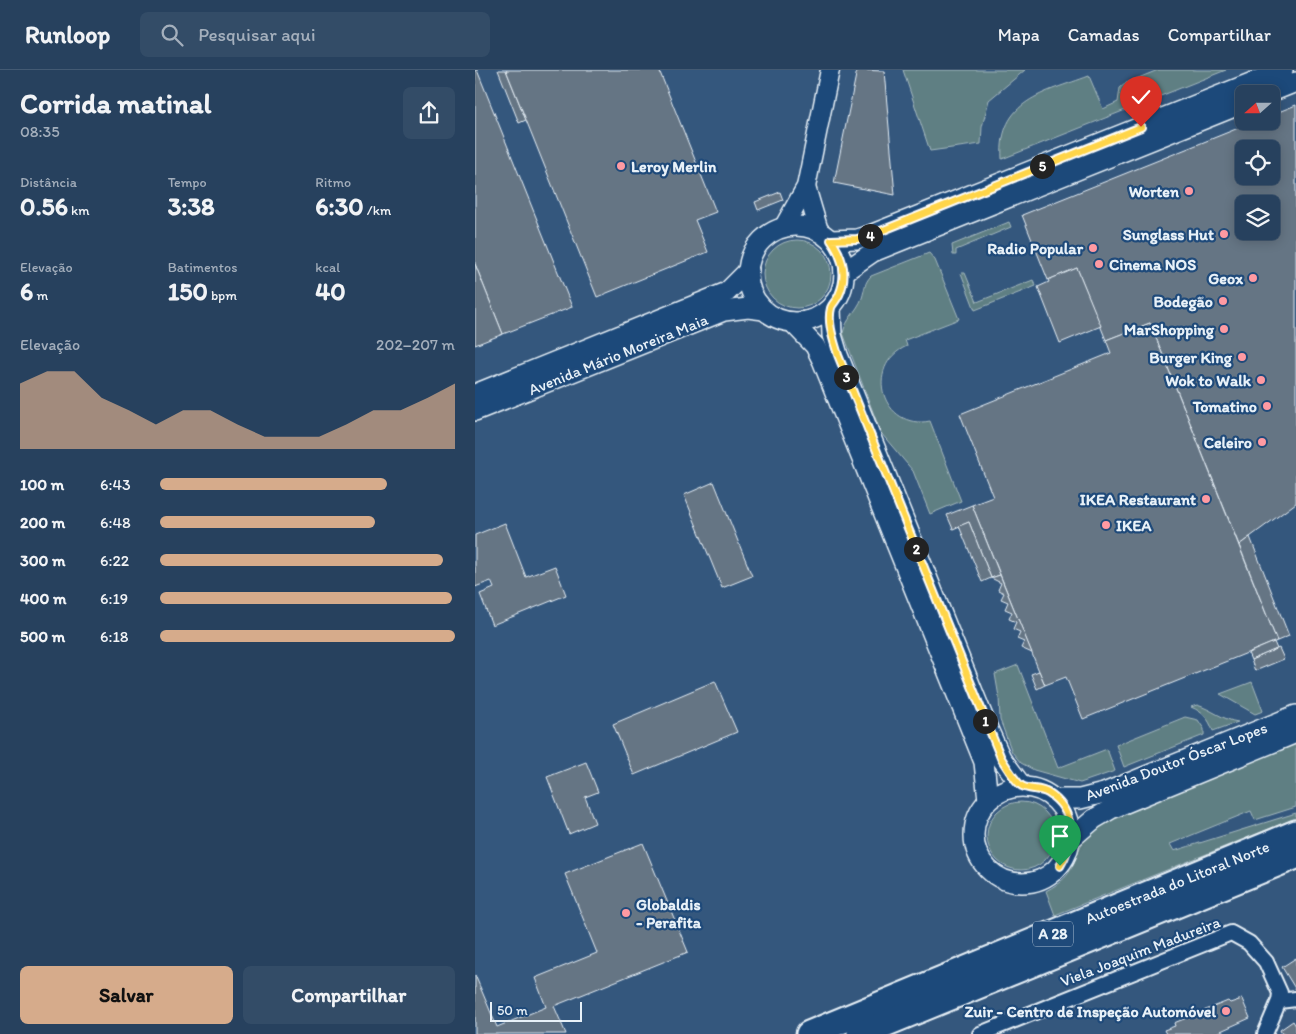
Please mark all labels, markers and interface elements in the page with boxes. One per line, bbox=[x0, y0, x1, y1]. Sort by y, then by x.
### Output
search box bbox=[140, 12, 490, 57]
text: Runloop bbox=[25, 20, 110, 49]
icon: search bbox=[158, 21, 186, 49]
text: Pesquisar aqui bbox=[198, 23, 316, 46]
text: Mapa bbox=[998, 24, 1040, 46]
text: Camadas bbox=[1068, 24, 1140, 46]
text: Compartilhar bbox=[1168, 24, 1271, 46]
pin bbox=[1120, 76, 1162, 127]
icon: check bbox=[1127, 83, 1155, 111]
north arrow bbox=[1235, 85, 1280, 130]
map controls bbox=[1235, 85, 1280, 240]
text: Corrida matinal bbox=[20, 86, 211, 120]
button: share bbox=[403, 87, 455, 139]
text: 08:35 bbox=[20, 122, 60, 141]
button: locate bbox=[1235, 140, 1280, 185]
pin: 5 bbox=[1029, 154, 1055, 178]
place label: Leroy Merlin bbox=[631, 157, 717, 177]
text: 5 bbox=[1039, 158, 1046, 175]
marker: Leroy Merlin bbox=[615, 160, 627, 172]
text: Distância bbox=[20, 174, 77, 191]
text: Tempo bbox=[168, 174, 207, 191]
text: Ritmo bbox=[315, 174, 351, 191]
place label: Worten bbox=[1129, 182, 1180, 201]
marker: Worten bbox=[1183, 185, 1195, 197]
text: 0.56 bbox=[20, 191, 68, 221]
text: 3:38 bbox=[168, 191, 215, 221]
text: 6:30 bbox=[315, 191, 364, 221]
button: layers bbox=[1235, 195, 1280, 240]
text: km bbox=[68, 202, 90, 219]
text: /km bbox=[364, 202, 391, 219]
pin: 4 bbox=[857, 224, 883, 248]
place label: Sunglass Hut bbox=[1123, 225, 1214, 245]
text: 4 bbox=[866, 228, 875, 245]
marker: Sunglass Hut bbox=[1218, 228, 1230, 240]
place label: Radio Popular bbox=[987, 239, 1084, 259]
marker: Radio Popular bbox=[1087, 242, 1099, 254]
place label: Cinema NOS bbox=[1109, 255, 1196, 274]
marker: Cinema NOS bbox=[1093, 258, 1105, 270]
text: Elevação bbox=[20, 259, 73, 276]
text: Batimentos bbox=[168, 259, 237, 276]
text: kcal bbox=[315, 259, 340, 276]
place label: Geox bbox=[1208, 269, 1244, 288]
marker: Geox bbox=[1247, 272, 1259, 284]
text: 6 bbox=[20, 276, 33, 306]
text: 150 bbox=[168, 276, 208, 306]
text: 40 bbox=[315, 276, 346, 306]
text: m bbox=[33, 287, 48, 304]
text: bpm bbox=[208, 287, 237, 304]
place label: Bodegão bbox=[1153, 292, 1213, 312]
marker: Bodegão bbox=[1217, 295, 1229, 307]
street label: Avenida Mário Moreira Maia bbox=[526, 309, 711, 399]
place label: MarShopping bbox=[1124, 320, 1215, 340]
marker: MarShopping bbox=[1218, 323, 1230, 335]
text: Elevação bbox=[20, 335, 80, 354]
text: 202–207 m bbox=[376, 335, 455, 354]
place label: Burger King bbox=[1149, 348, 1233, 368]
marker: Burger King bbox=[1236, 351, 1248, 363]
pin: 3 bbox=[833, 364, 859, 390]
text: 3 bbox=[843, 369, 850, 386]
place label: Wok to Walk bbox=[1165, 371, 1252, 390]
marker: Wok to Walk bbox=[1255, 374, 1267, 386]
place label: Tomatino bbox=[1192, 397, 1257, 416]
marker: Tomatino bbox=[1261, 400, 1273, 412]
place label: Celeiro bbox=[1204, 433, 1252, 452]
marker: Celeiro bbox=[1256, 436, 1268, 448]
text: 100 m bbox=[20, 475, 64, 494]
text: 6:43 bbox=[100, 475, 131, 494]
place label: IKEA Restaurant bbox=[1080, 490, 1196, 509]
marker: IKEA Restaurant bbox=[1200, 493, 1212, 505]
text: 200 m bbox=[20, 513, 65, 532]
text: 6:48 bbox=[100, 513, 131, 532]
place label: IKEA bbox=[1116, 516, 1152, 535]
marker: IKEA bbox=[1100, 519, 1112, 531]
pin: 2 bbox=[903, 536, 929, 562]
text: 2 bbox=[913, 541, 920, 558]
text: 300 m bbox=[20, 551, 66, 570]
text: 6:22 bbox=[100, 551, 129, 570]
text: 400 m bbox=[20, 589, 66, 608]
text: 6:19 bbox=[100, 589, 128, 608]
text: 500 m bbox=[20, 627, 65, 646]
text: 6:18 bbox=[100, 627, 129, 646]
pin: 1 bbox=[973, 708, 997, 734]
text: 1 bbox=[982, 713, 989, 730]
street label: Avenida Doutor Óscar Lopes bbox=[1083, 718, 1270, 805]
pin bbox=[1039, 815, 1081, 866]
icon: arrive bbox=[1046, 822, 1074, 850]
street label: Autoestrada do Litoral Norte bbox=[1082, 837, 1272, 928]
place label: Globaldis - Perafita bbox=[636, 895, 702, 932]
marker: Globaldis - Perafita bbox=[620, 907, 632, 919]
street label: Viela Joaquim Madureira bbox=[1058, 912, 1224, 991]
road number: A 28 bbox=[1033, 922, 1073, 946]
button: Salvar bbox=[20, 966, 233, 1024]
button: Compartilhar bbox=[243, 966, 455, 1024]
scale bar bbox=[490, 999, 583, 1022]
text: 50 m bbox=[497, 1002, 528, 1019]
place label: Zuir - Centro de Inspeção Automóvel bbox=[964, 1002, 1216, 1022]
marker: Zuir - Centro de Inspeção Automóvel bbox=[1220, 1005, 1232, 1017]

